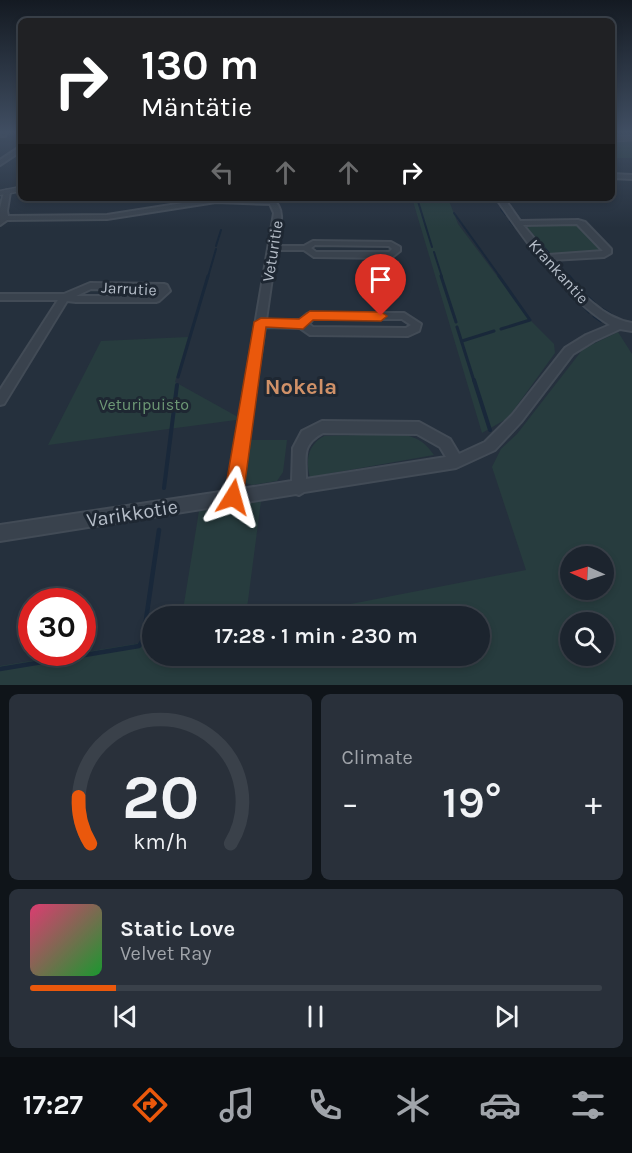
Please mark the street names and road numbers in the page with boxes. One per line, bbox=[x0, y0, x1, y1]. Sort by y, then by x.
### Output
street label: Veturitie bbox=[258, 219, 287, 283]
street label: Krankantie bbox=[525, 235, 593, 308]
street label: Jarrutie bbox=[101, 278, 157, 299]
street label: Varikkotie bbox=[85, 495, 179, 532]

